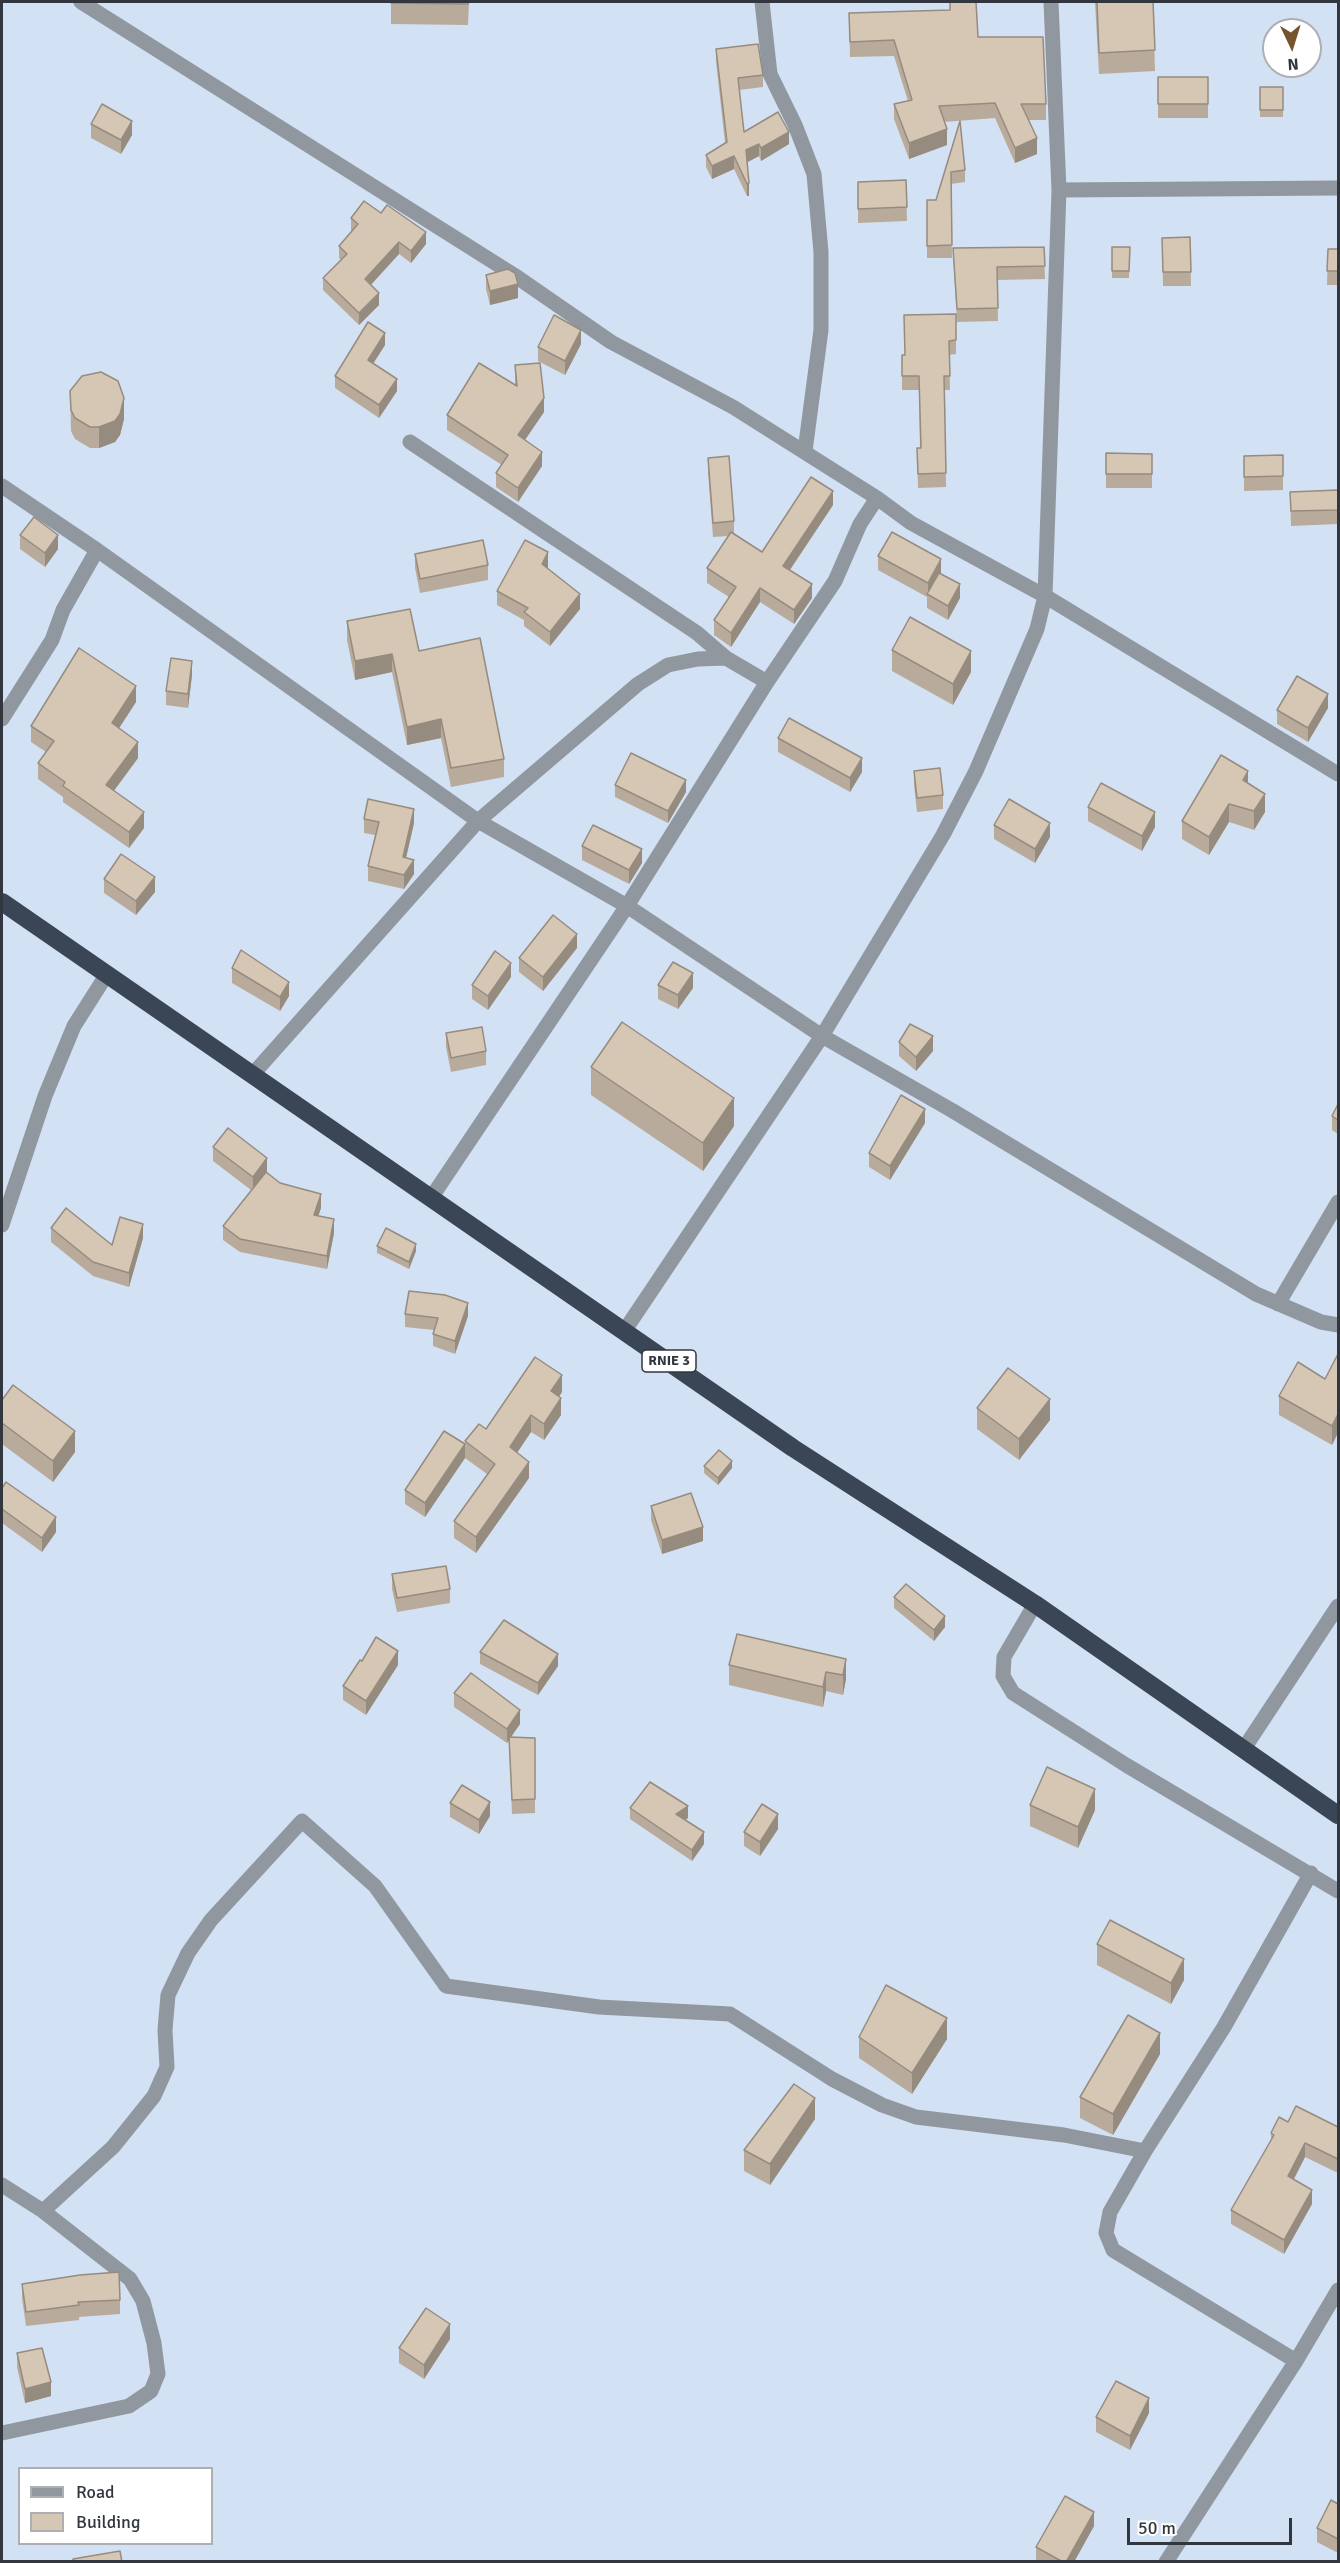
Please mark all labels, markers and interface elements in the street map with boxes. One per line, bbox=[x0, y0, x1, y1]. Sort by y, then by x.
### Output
north arrow bbox=[1262, 18, 1322, 78]
text: N bbox=[1287, 54, 1299, 74]
road number: RNIE 3 bbox=[642, 1350, 696, 1372]
legend bbox=[18, 2467, 213, 2545]
text: Road bbox=[76, 2481, 115, 2503]
scale bar bbox=[1130, 2506, 1295, 2544]
text: Building bbox=[76, 2511, 140, 2533]
text: 50 m bbox=[1138, 2517, 1176, 2539]

